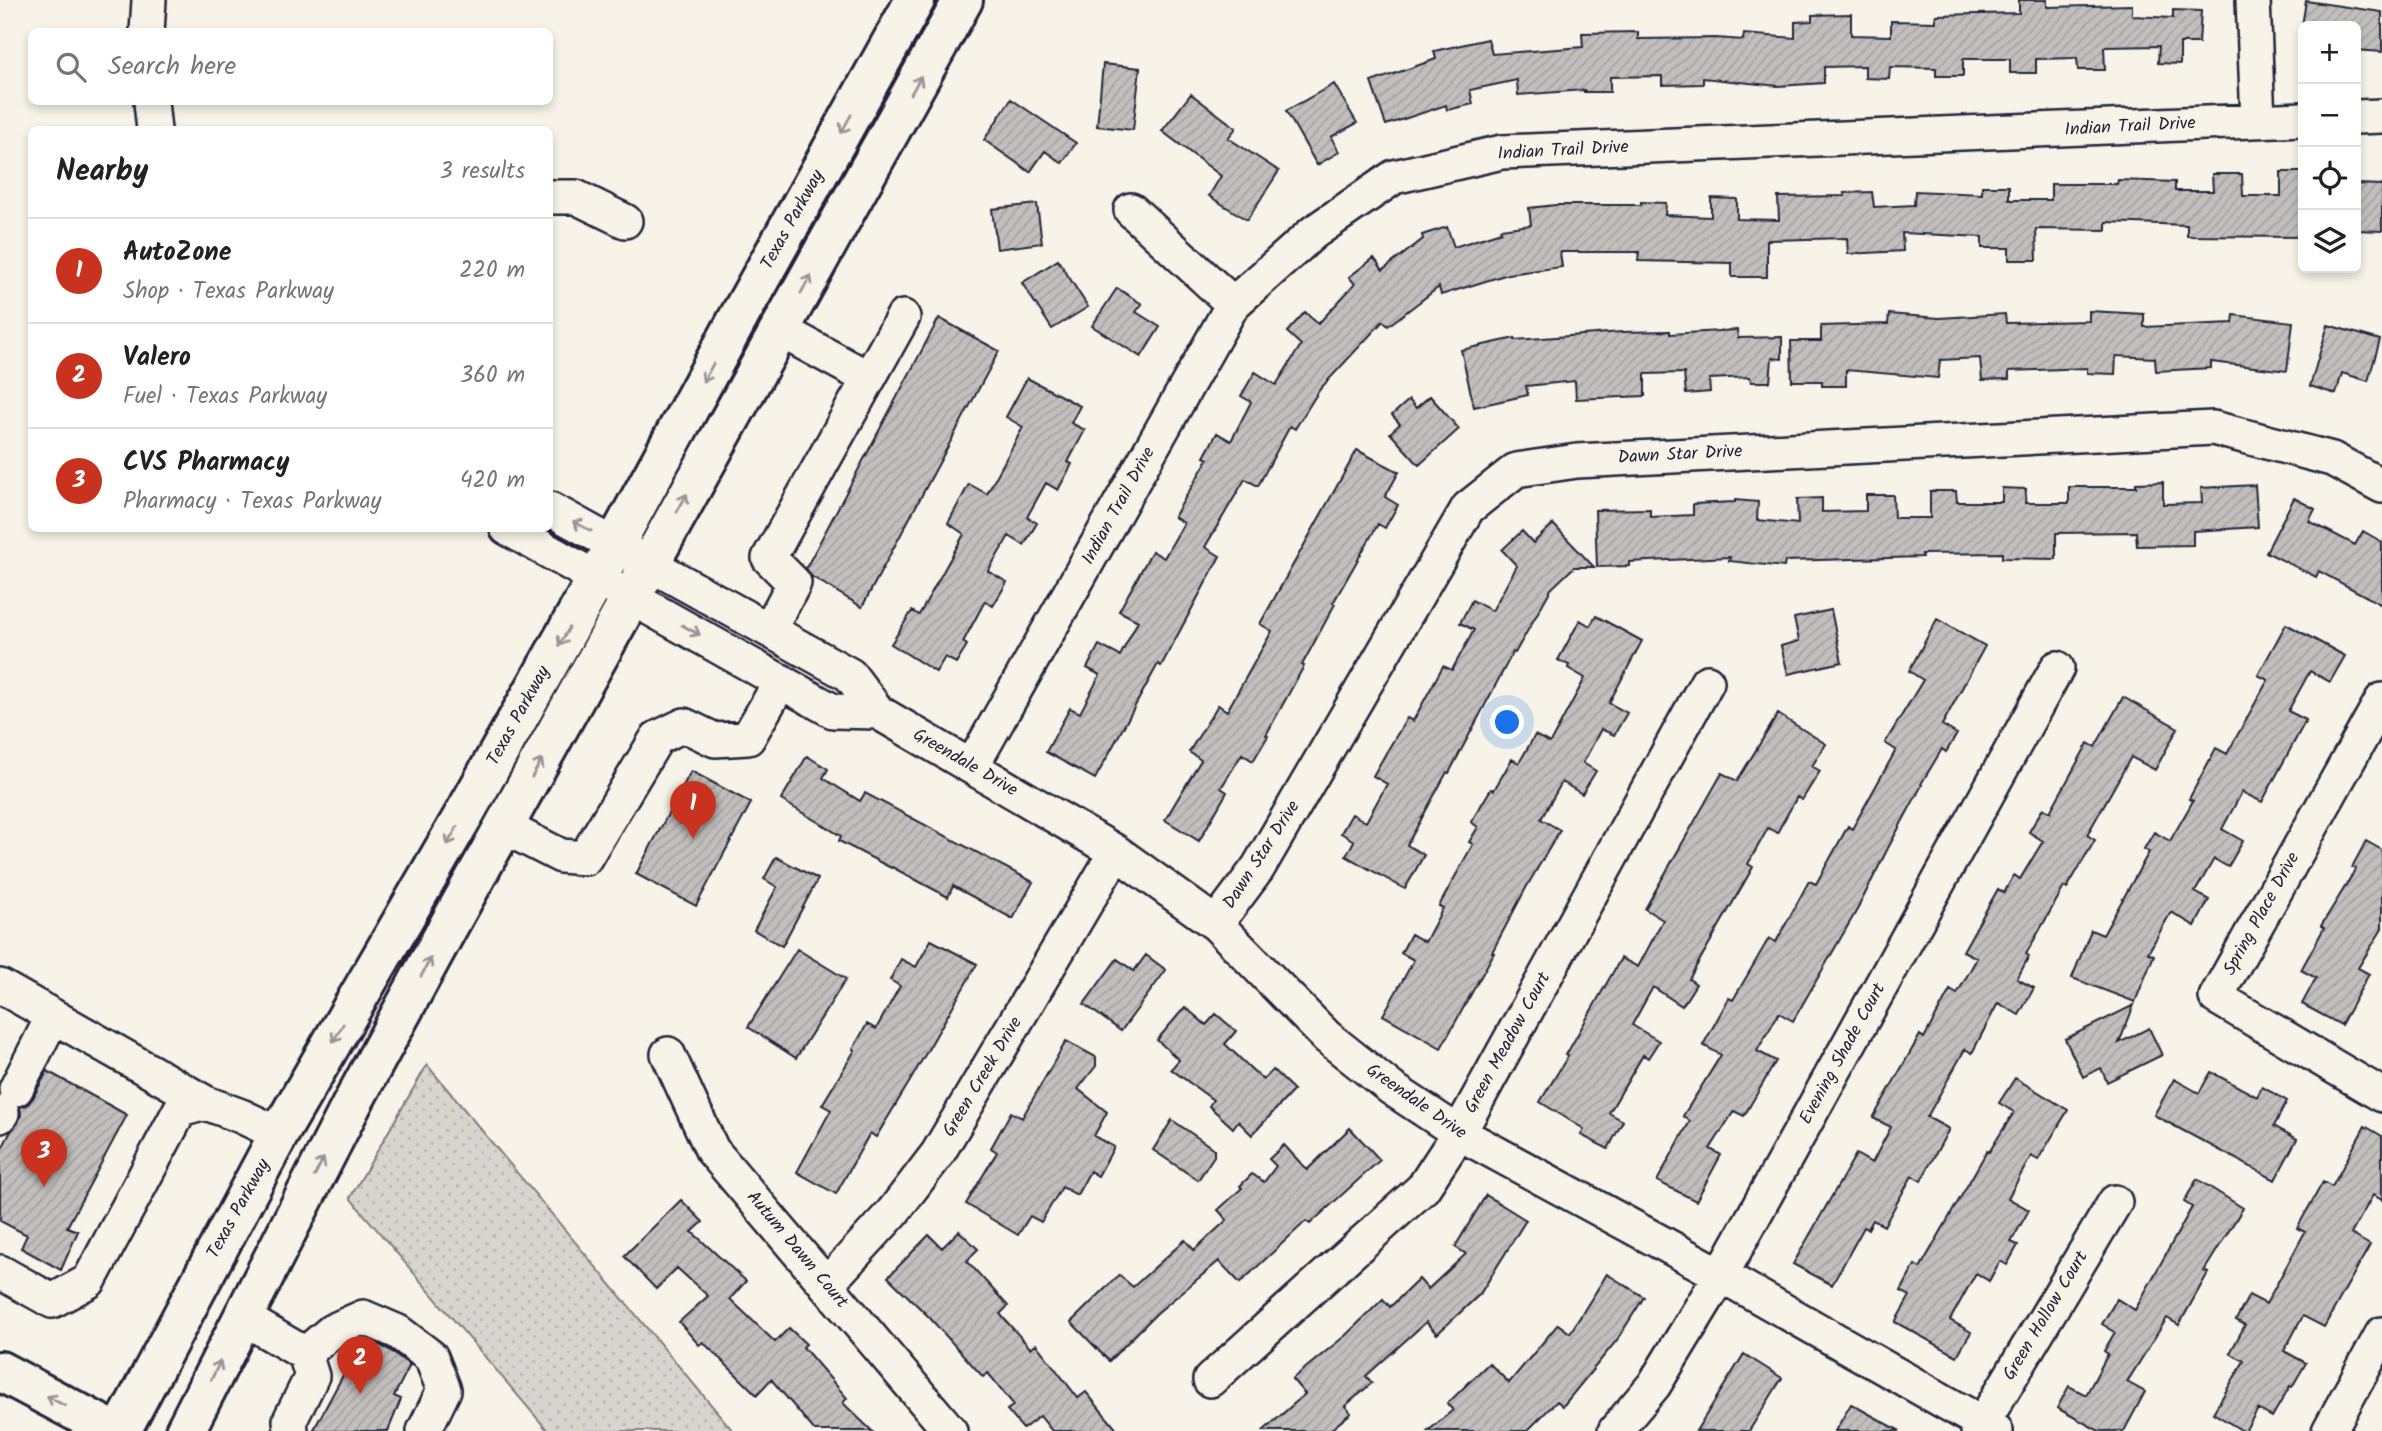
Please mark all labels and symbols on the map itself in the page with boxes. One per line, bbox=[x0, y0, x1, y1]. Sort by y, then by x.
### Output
one-way arrow bbox=[909, 75, 923, 95]
street label: Indian Trail Drive bbox=[2064, 109, 2196, 145]
one-way arrow bbox=[839, 113, 853, 134]
street label: Indian Trail Drive bbox=[1497, 133, 1629, 169]
street label: Texas Parkway bbox=[754, 164, 833, 275]
one-way arrow bbox=[799, 274, 813, 294]
one-way arrow bbox=[701, 362, 714, 383]
street label: Dawn Star Drive bbox=[1617, 437, 1743, 473]
street label: Indian Trail Drive bbox=[1075, 442, 1163, 570]
one-way arrow bbox=[675, 494, 689, 514]
one-way arrow bbox=[572, 519, 593, 532]
one-way arrow bbox=[680, 623, 700, 637]
one-way arrow bbox=[557, 627, 571, 647]
street label: Texas Parkway bbox=[480, 660, 559, 771]
your location bbox=[1490, 705, 1524, 739]
street label: Greendale Drive bbox=[907, 721, 1023, 805]
one-way arrow bbox=[531, 758, 544, 779]
pin: 1 bbox=[670, 781, 716, 839]
street label: Dawn Star Drive bbox=[1216, 795, 1308, 915]
one-way arrow bbox=[445, 825, 459, 845]
street label: Spring Place Drive bbox=[2216, 847, 2308, 981]
one-way arrow bbox=[420, 957, 434, 977]
street label: Green Meadow Court bbox=[1457, 966, 1559, 1119]
street label: Evening Shade Court bbox=[1792, 977, 1894, 1130]
street label: Green Creek Drive bbox=[936, 1011, 1030, 1143]
one-way arrow bbox=[331, 1022, 345, 1042]
street label: Greendale Drive bbox=[1360, 1056, 1472, 1148]
pin: 3 bbox=[21, 1129, 67, 1187]
street label: Texas Parkway bbox=[200, 1153, 279, 1264]
one-way arrow bbox=[313, 1158, 327, 1178]
street label: Autum Dawn Court bbox=[739, 1185, 856, 1316]
street label: Green Hollow Court bbox=[1996, 1245, 2097, 1386]
pin: 2 bbox=[337, 1336, 383, 1394]
one-way arrow bbox=[209, 1360, 223, 1381]
one-way arrow bbox=[47, 1394, 67, 1408]

